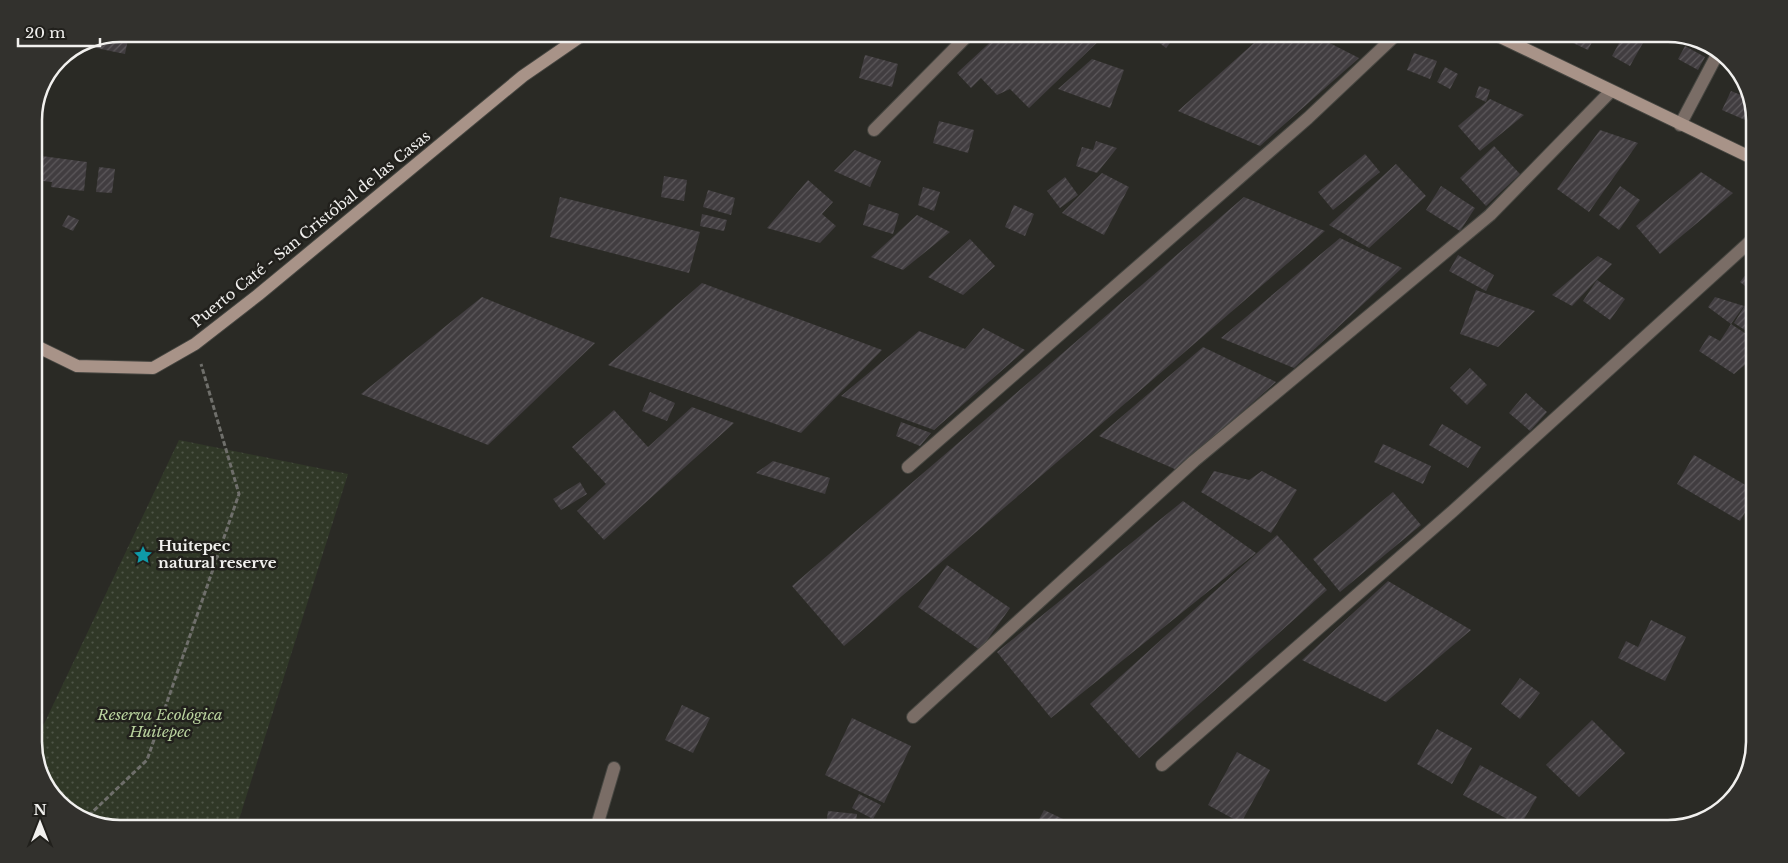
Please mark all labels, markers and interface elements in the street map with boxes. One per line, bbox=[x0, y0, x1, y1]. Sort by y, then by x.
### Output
scale bar bbox=[18, 15, 100, 47]
text: 20 m bbox=[25, 23, 65, 42]
street label: Puerto Caté - San Cristóbal de las Casas bbox=[187, 126, 434, 331]
place label: Huitepec natural reserve bbox=[158, 536, 277, 572]
place icon: Huitepec natural reserve bbox=[132, 544, 154, 566]
park label: Reserva Ecológica Huitepec bbox=[96, 705, 223, 741]
north arrow bbox=[15, 798, 65, 848]
text: N bbox=[33, 801, 47, 819]

